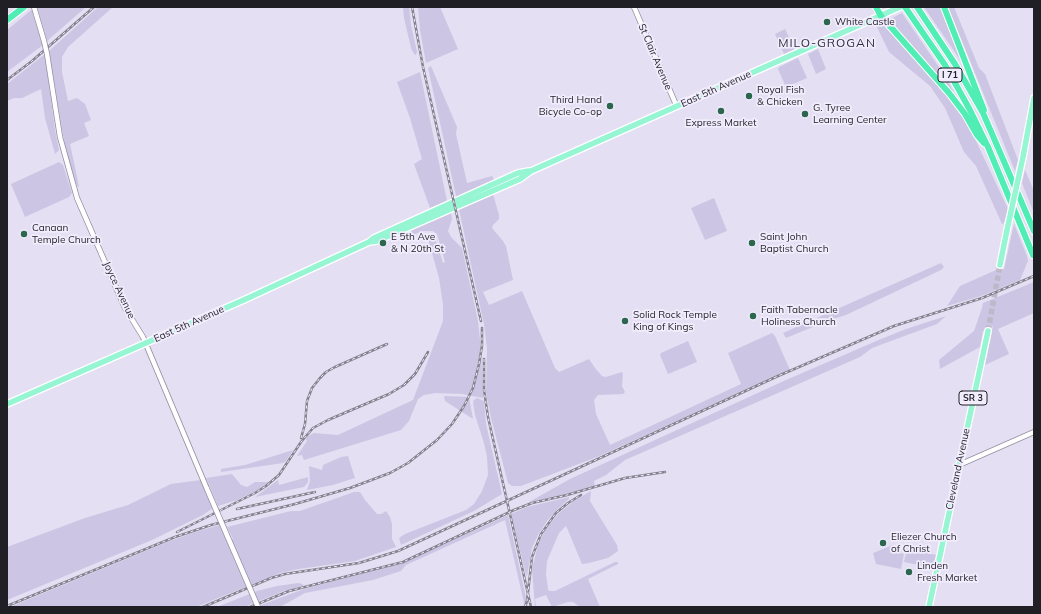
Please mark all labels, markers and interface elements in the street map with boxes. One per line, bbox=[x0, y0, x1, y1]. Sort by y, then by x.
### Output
place label: White Castle bbox=[835, 16, 895, 28]
marker: White Castle bbox=[822, 17, 832, 27]
street label: St Clair Avenue bbox=[636, 22, 674, 92]
district label: MILO-GROGAN bbox=[778, 36, 876, 50]
street label: East 5th Avenue bbox=[679, 68, 753, 110]
road number: I 71 bbox=[938, 68, 962, 82]
place label: Royal Fish & Chicken bbox=[757, 84, 804, 108]
marker: Royal Fish & Chicken bbox=[744, 91, 754, 101]
place label: Third Hand Bicycle Co-op bbox=[539, 94, 602, 118]
marker: Third Hand Bicycle Co-op bbox=[605, 101, 615, 111]
place label: G. Tyree Learning Center bbox=[813, 102, 887, 126]
marker: Express Market bbox=[716, 106, 726, 116]
marker: G. Tyree Learning Center bbox=[800, 109, 810, 119]
place label: Express Market bbox=[686, 117, 756, 129]
place label: Canaan Temple Church bbox=[32, 222, 101, 246]
marker: Canaan Temple Church bbox=[19, 229, 29, 239]
place label: E 5th Ave & N 20th St bbox=[391, 231, 444, 254]
place label: Saint John Baptist Church bbox=[760, 231, 828, 254]
marker: E 5th Ave & N 20th St bbox=[378, 238, 388, 248]
marker: Saint John Baptist Church bbox=[747, 238, 757, 248]
street label: Joyce Avenue bbox=[100, 259, 138, 321]
street label: East 5th Avenue bbox=[152, 303, 226, 345]
place label: Faith Tabernacle Holiness Church bbox=[761, 304, 838, 328]
place label: Solid Rock Temple King of Kings bbox=[633, 309, 717, 332]
marker: Faith Tabernacle Holiness Church bbox=[748, 311, 758, 321]
marker: Solid Rock Temple King of Kings bbox=[620, 316, 630, 326]
road number: SR 3 bbox=[959, 391, 987, 405]
street label: Cleveland Avenue bbox=[944, 427, 972, 511]
place label: Eliezer Church of Christ bbox=[891, 531, 957, 554]
marker: Eliezer Church of Christ bbox=[878, 538, 888, 548]
place label: Linden Fresh Market bbox=[917, 560, 977, 584]
marker: Linden Fresh Market bbox=[904, 567, 914, 577]

